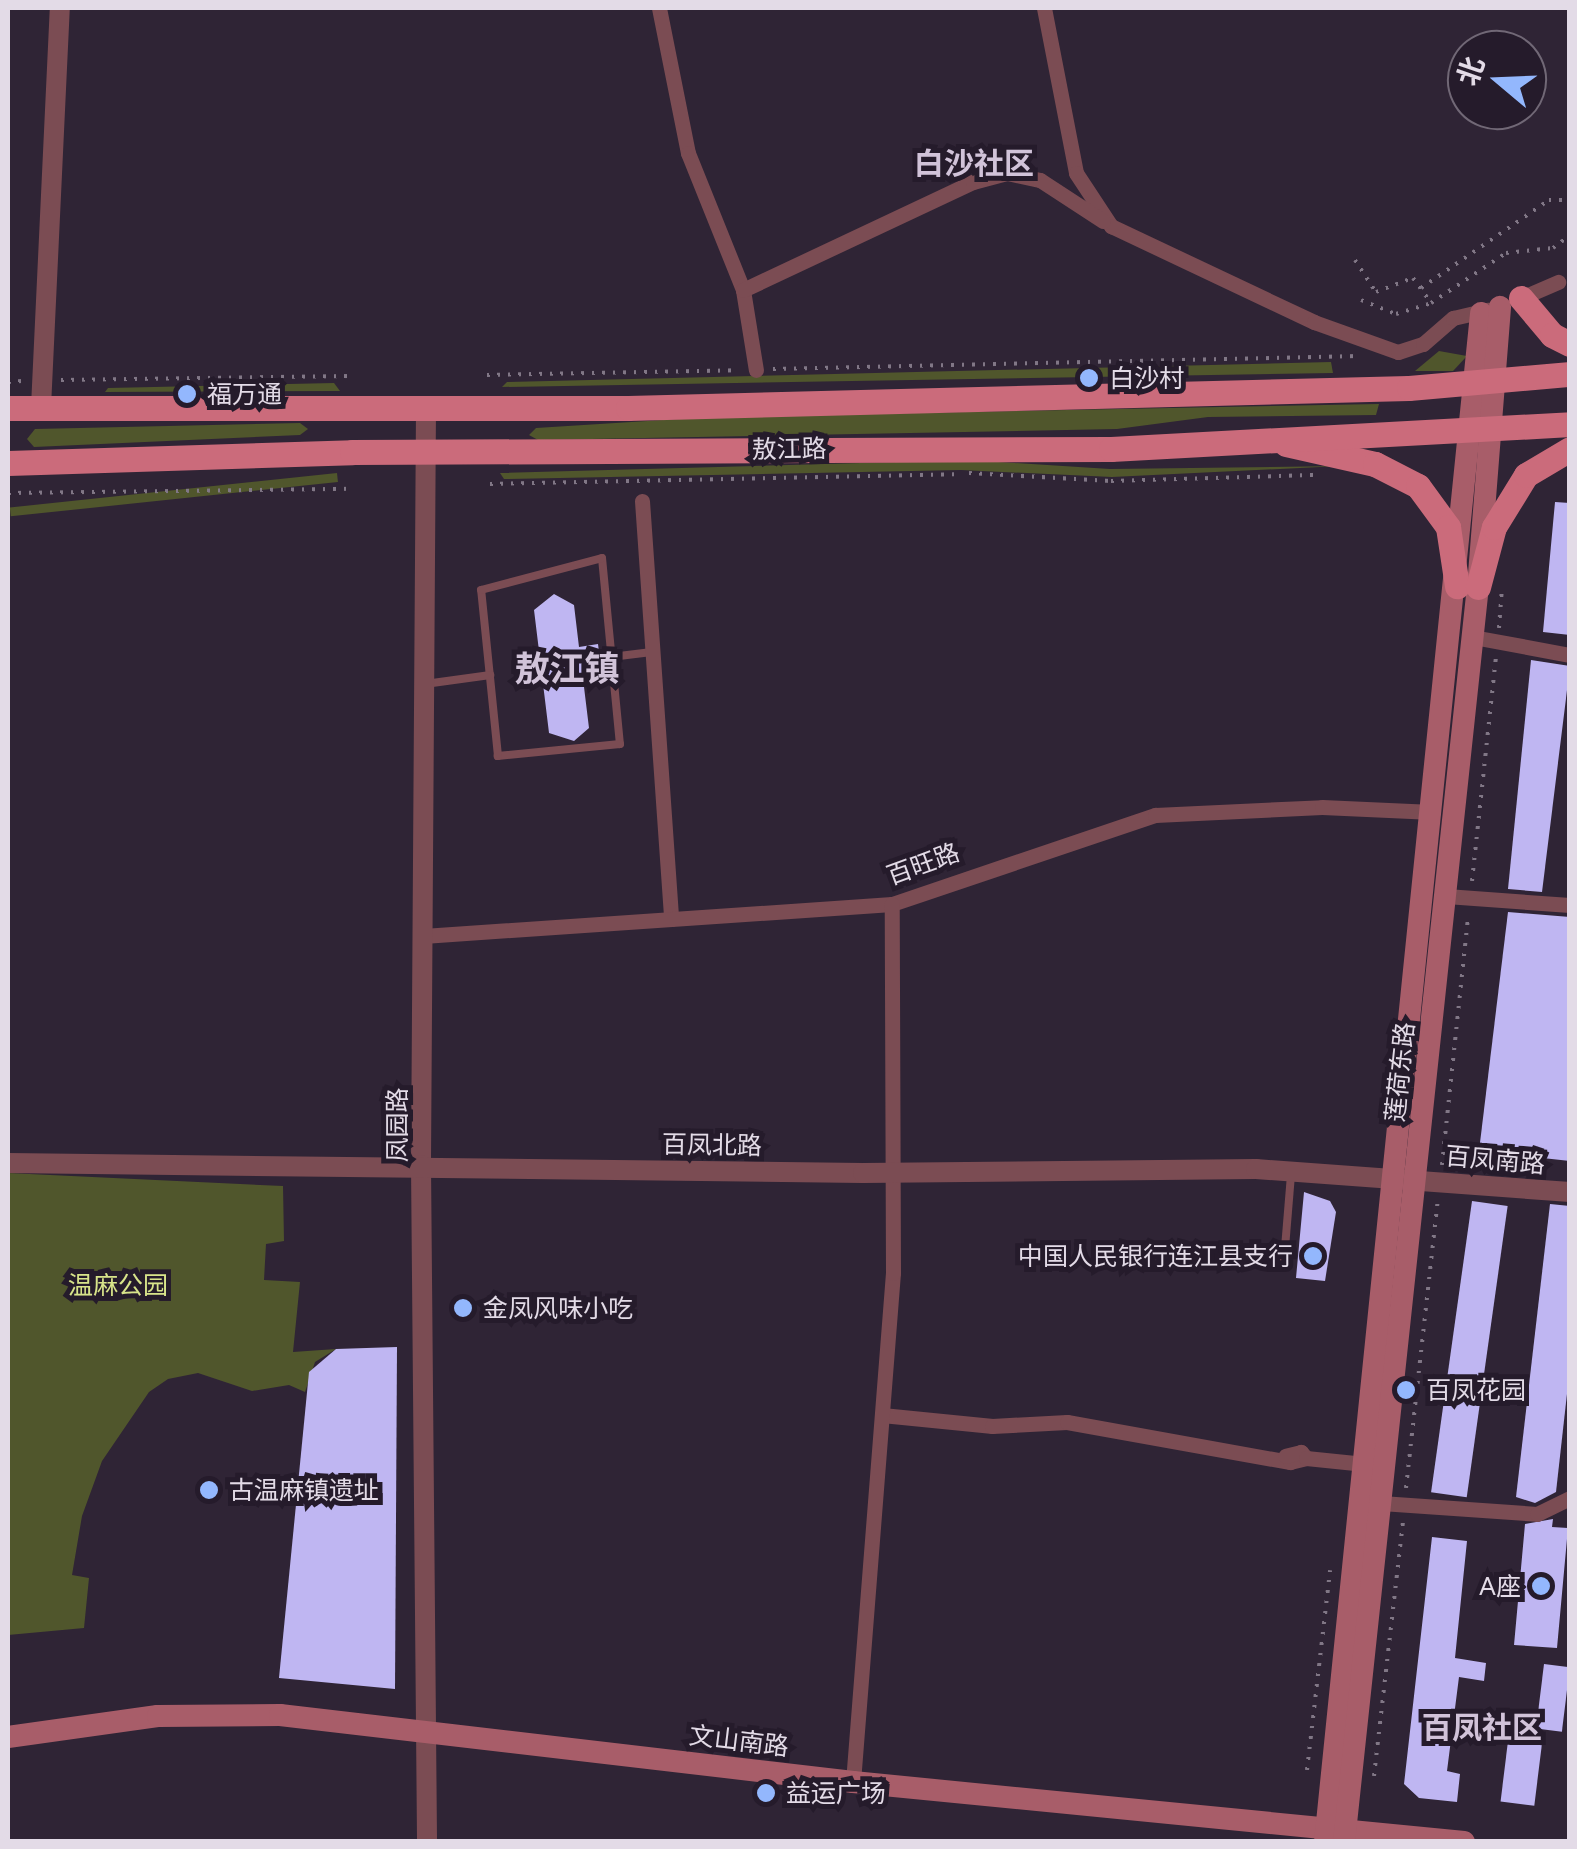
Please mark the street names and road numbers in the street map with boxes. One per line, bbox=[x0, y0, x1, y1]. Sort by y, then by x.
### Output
street label: 敖江路 bbox=[751, 433, 827, 465]
street label: 百旺路 bbox=[883, 837, 963, 891]
street label: 莲荷东路 bbox=[1380, 1021, 1420, 1123]
street label: 凤园路 bbox=[382, 1088, 412, 1162]
street label: 百凤北路 bbox=[662, 1129, 762, 1161]
street label: 百凤南路 bbox=[1444, 1141, 1546, 1179]
street label: 文山南路 bbox=[688, 1720, 790, 1762]

